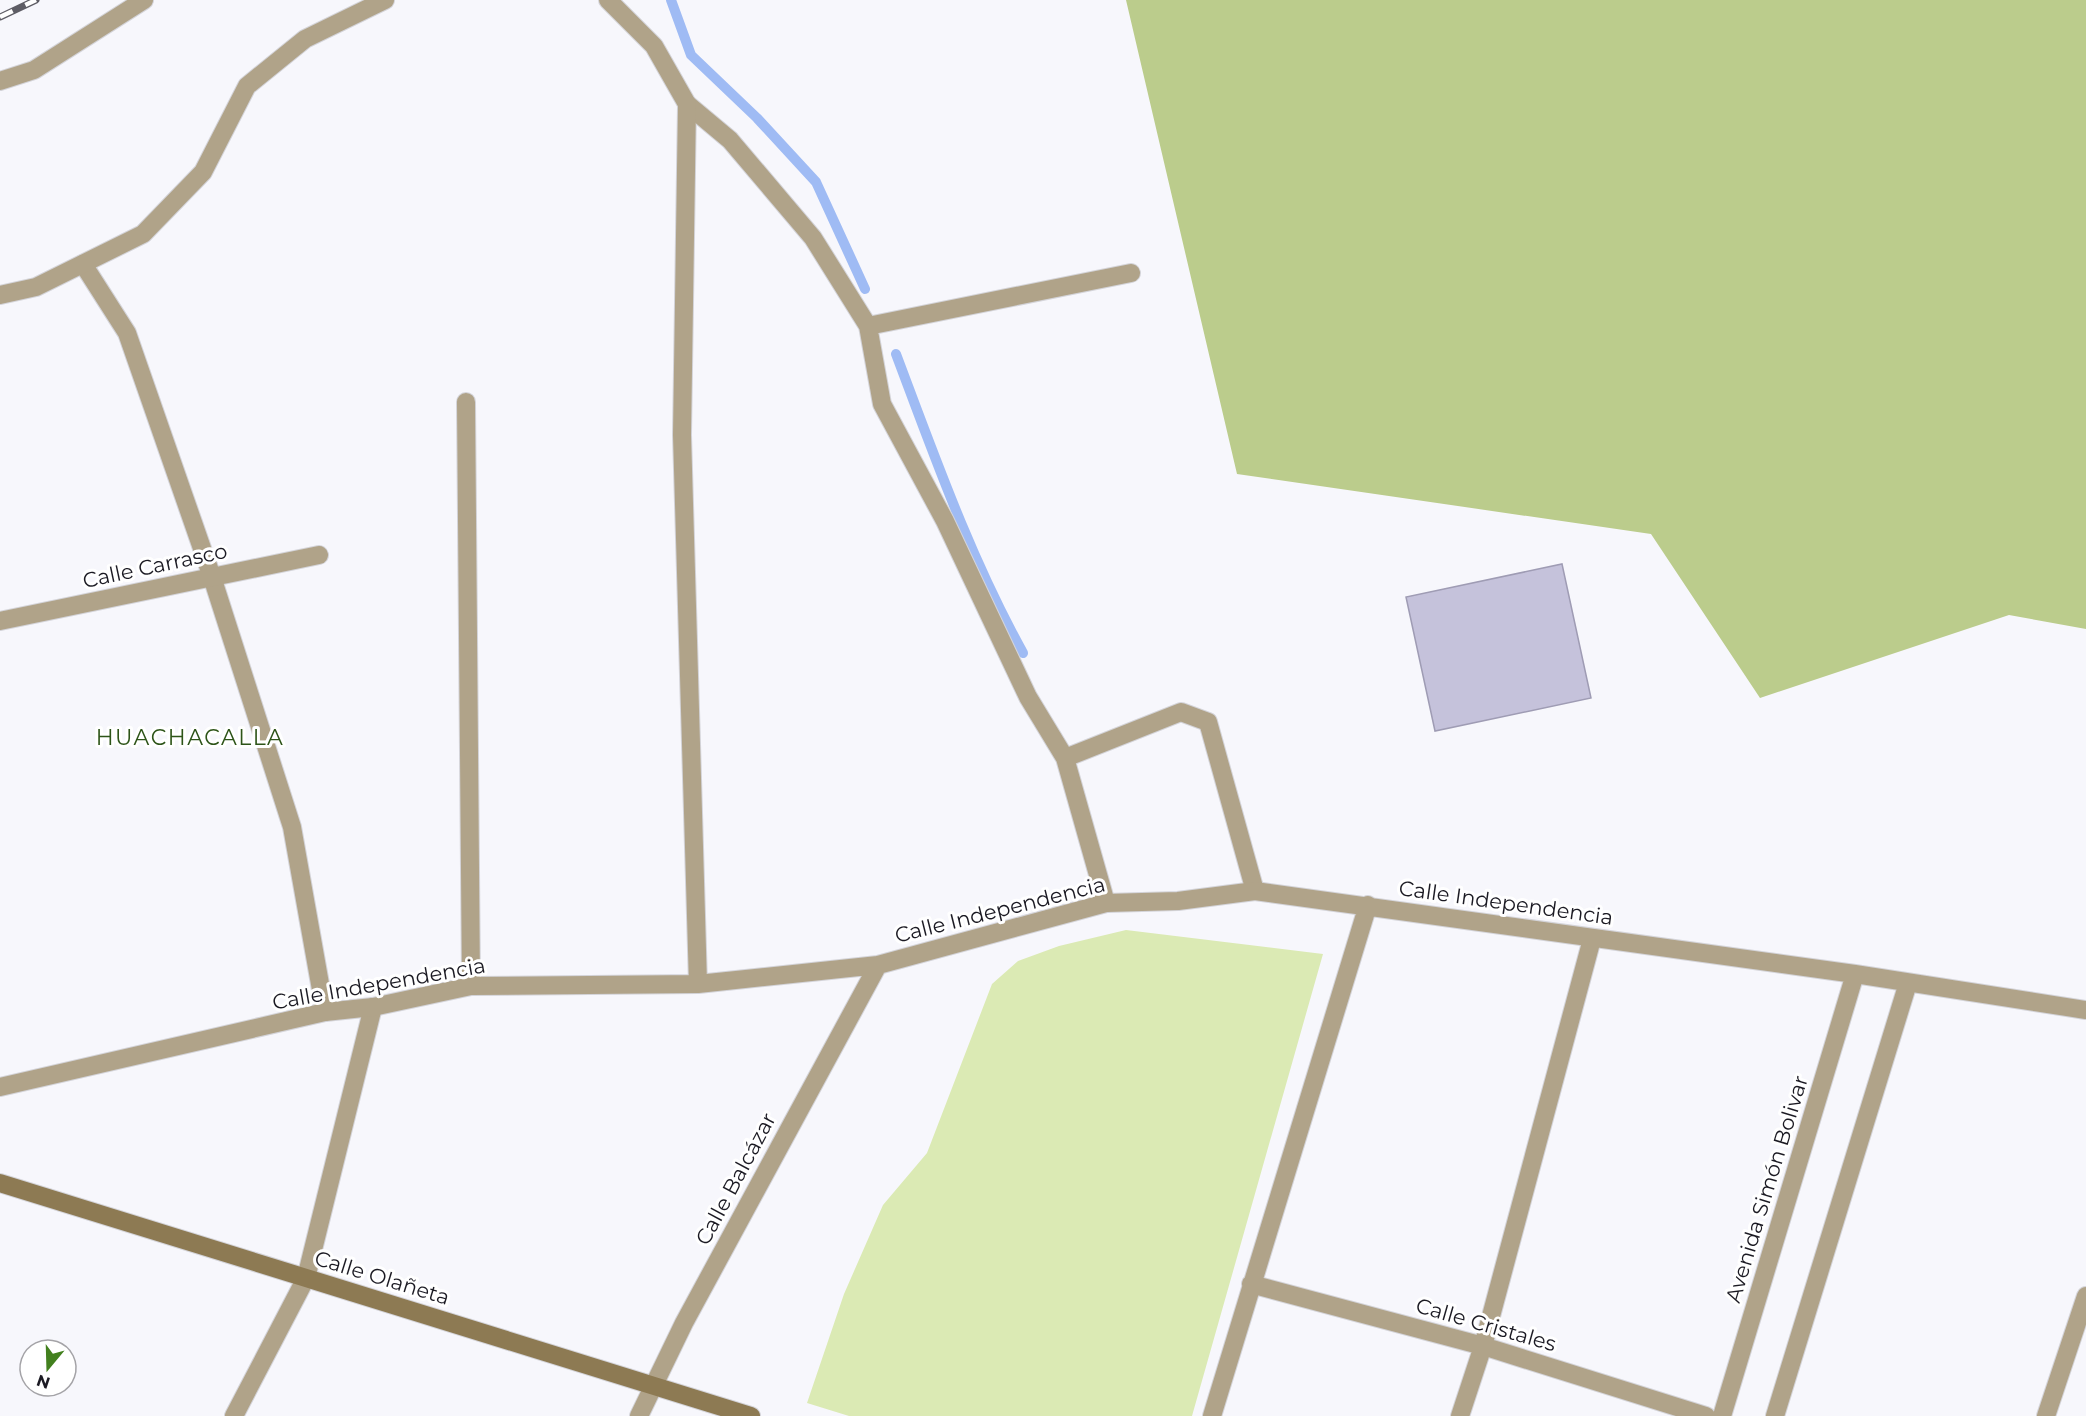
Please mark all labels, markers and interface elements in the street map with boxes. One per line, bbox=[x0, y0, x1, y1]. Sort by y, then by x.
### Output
street label: Calle Carrasco bbox=[80, 538, 229, 593]
district label: HUACHACALLA bbox=[96, 724, 284, 751]
street label: Calle Independencia bbox=[892, 871, 1108, 948]
street label: Calle Independencia bbox=[1397, 875, 1615, 930]
street label: Calle Independencia bbox=[270, 952, 487, 1015]
street label: Avenida Simón Bolivar bbox=[1720, 1072, 1813, 1305]
street label: Calle Balcázar bbox=[690, 1108, 781, 1249]
street label: Calle Olañeta bbox=[312, 1245, 453, 1310]
street label: Calle Cristales bbox=[1413, 1293, 1559, 1356]
north arrow bbox=[18, 1338, 78, 1398]
text: N bbox=[34, 1371, 52, 1393]

